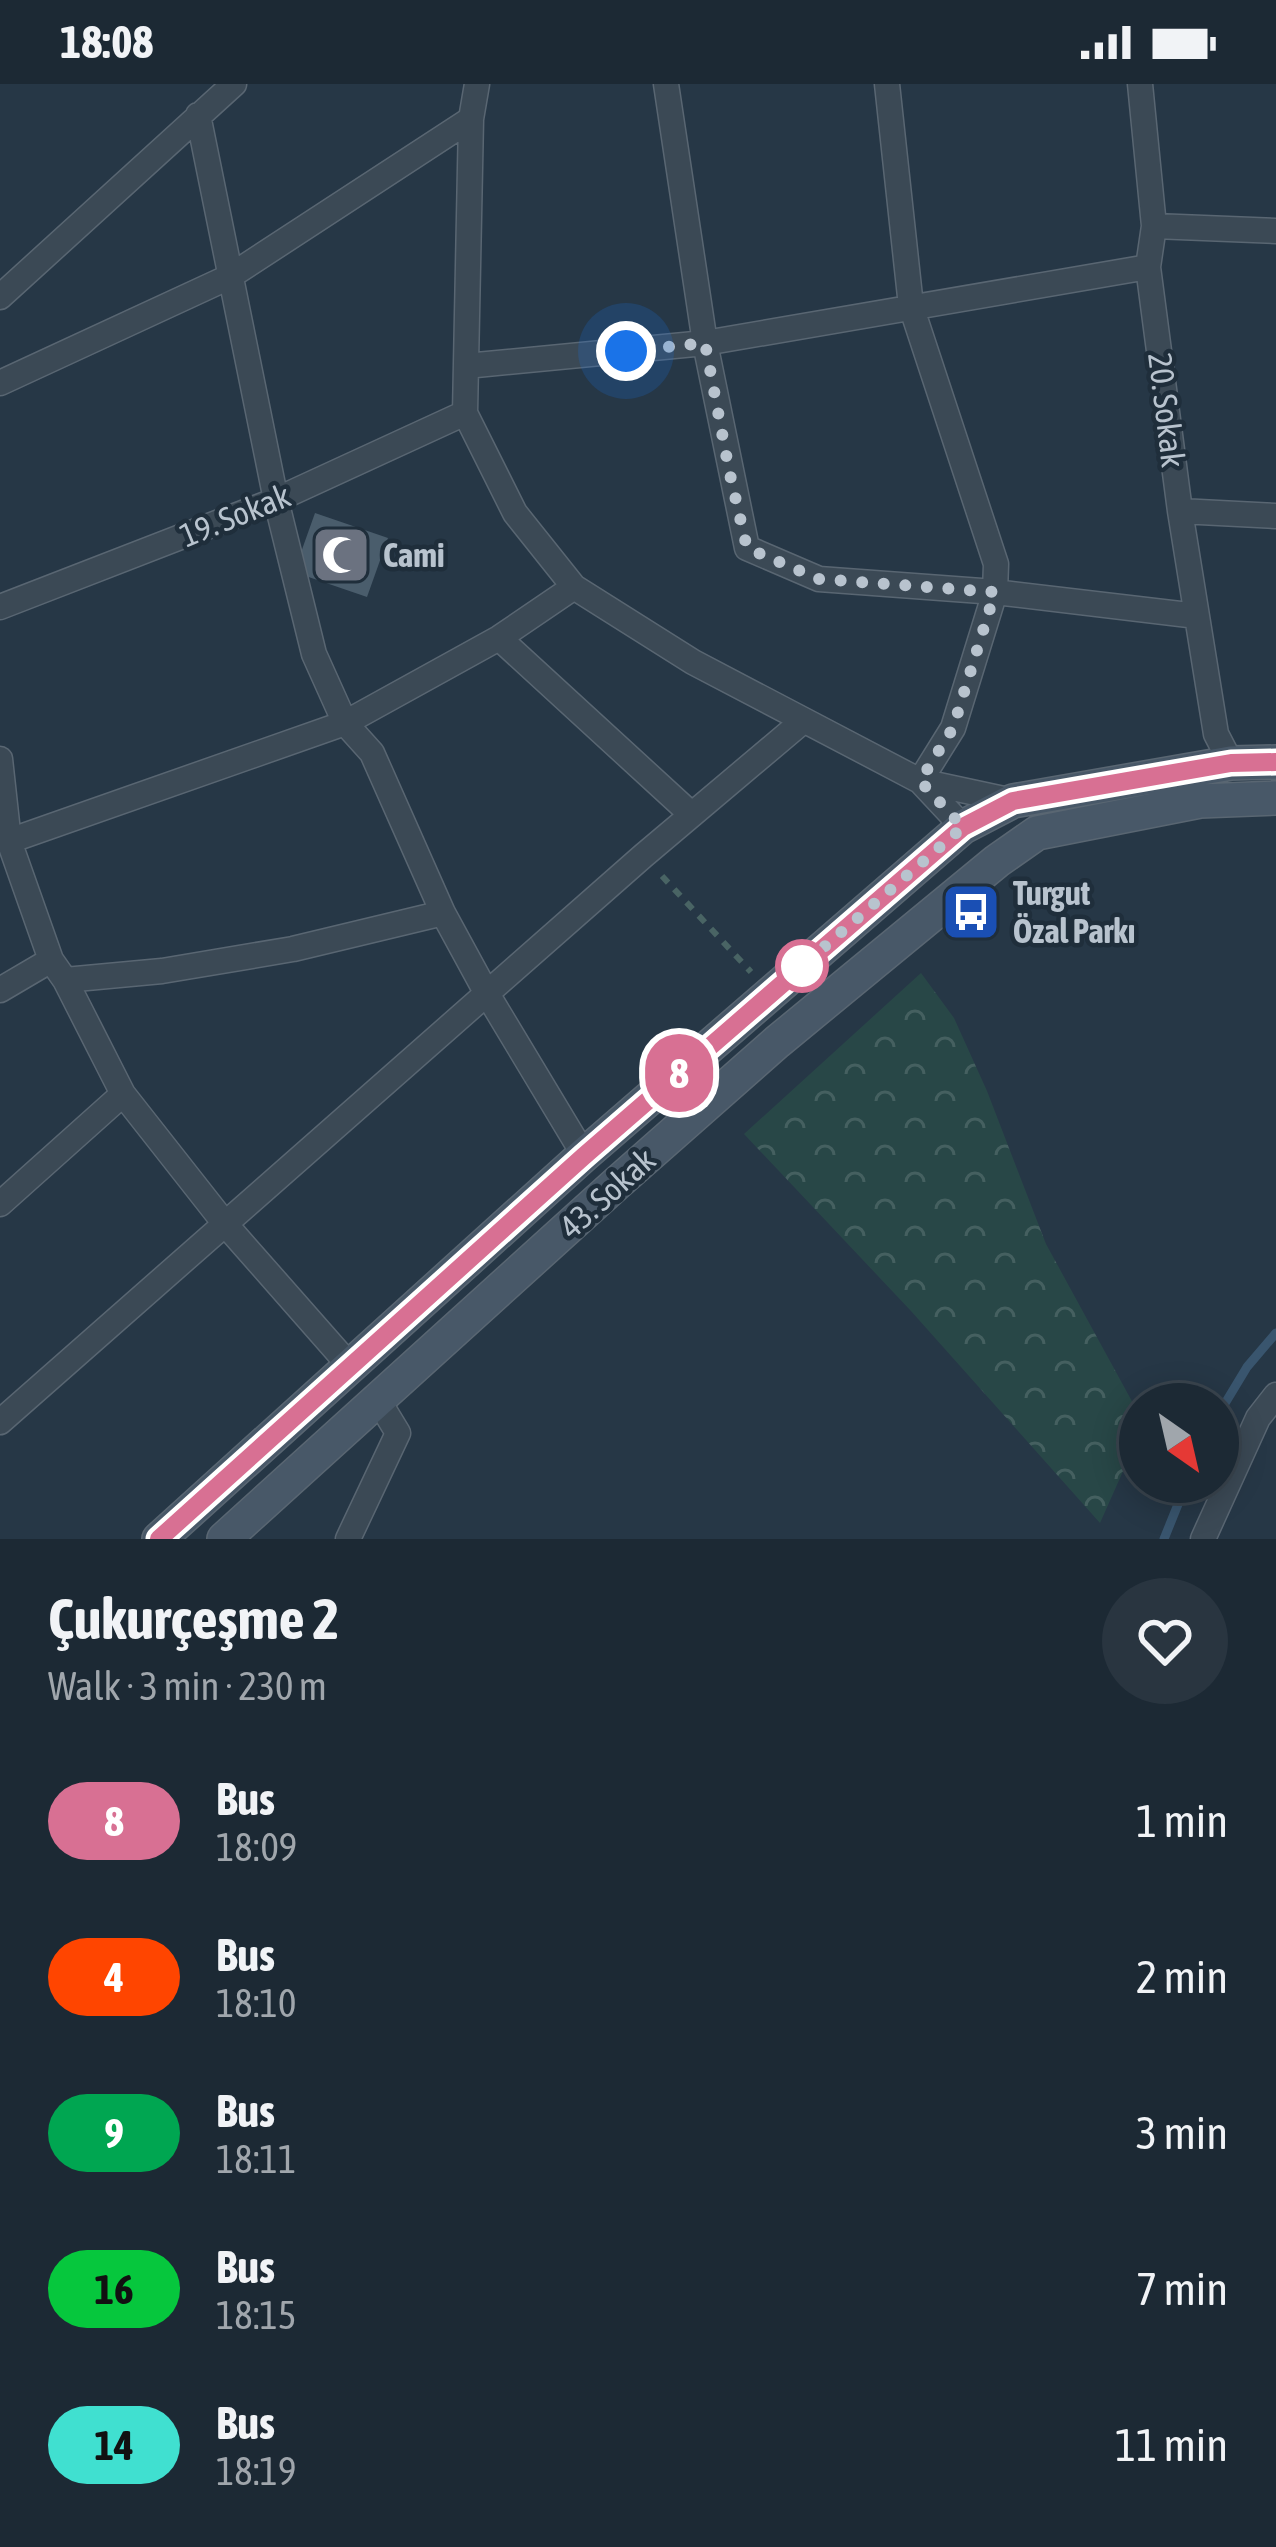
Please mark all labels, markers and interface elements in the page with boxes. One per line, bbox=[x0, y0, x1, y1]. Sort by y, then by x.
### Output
text: 18:08 bbox=[60, 16, 154, 68]
your location bbox=[596, 321, 656, 381]
street label: 20. Sokak bbox=[1141, 351, 1193, 469]
street label: 19. Sokak bbox=[174, 476, 296, 554]
mosque icon: Cami bbox=[310, 524, 372, 586]
place label: Cami bbox=[383, 536, 445, 574]
place label: Turgut Özal Parkı bbox=[1013, 874, 1135, 950]
bus stop icon: Turgut Özal Parkı bbox=[940, 881, 1002, 943]
unlabelled marker bbox=[777, 941, 827, 991]
line badge: 8 bbox=[640, 1034, 718, 1112]
text: 8 bbox=[669, 1049, 689, 1097]
street label: 43. Sokak bbox=[551, 1140, 663, 1246]
north arrow bbox=[1119, 1383, 1239, 1503]
map controls bbox=[1119, 1383, 1239, 1503]
button: heart bbox=[1102, 1578, 1228, 1704]
text: Çukurçeşme 2 bbox=[48, 1586, 339, 1651]
text: Walk · 3 min · 230 m bbox=[48, 1664, 327, 1708]
text: Bus bbox=[216, 1773, 275, 1825]
text: 1 min bbox=[1136, 1795, 1228, 1847]
text: 8 bbox=[104, 1797, 124, 1845]
text: 18:09 bbox=[216, 1825, 297, 1869]
text: Bus bbox=[216, 1929, 275, 1981]
text: 2 min bbox=[1136, 1951, 1228, 2003]
text: 4 bbox=[104, 1953, 124, 2001]
text: 18:10 bbox=[216, 1981, 296, 2025]
text: Bus bbox=[216, 2085, 275, 2137]
text: 3 min bbox=[1136, 2107, 1228, 2159]
text: 9 bbox=[104, 2109, 124, 2157]
text: 18:11 bbox=[216, 2137, 296, 2181]
text: Bus bbox=[216, 2241, 275, 2293]
text: 7 min bbox=[1136, 2263, 1228, 2315]
text: 16 bbox=[94, 2265, 134, 2313]
text: 18:15 bbox=[216, 2293, 296, 2337]
text: Bus bbox=[216, 2397, 275, 2449]
text: 11 min bbox=[1115, 2419, 1228, 2471]
text: 14 bbox=[94, 2421, 134, 2469]
text: 18:19 bbox=[216, 2449, 296, 2493]

